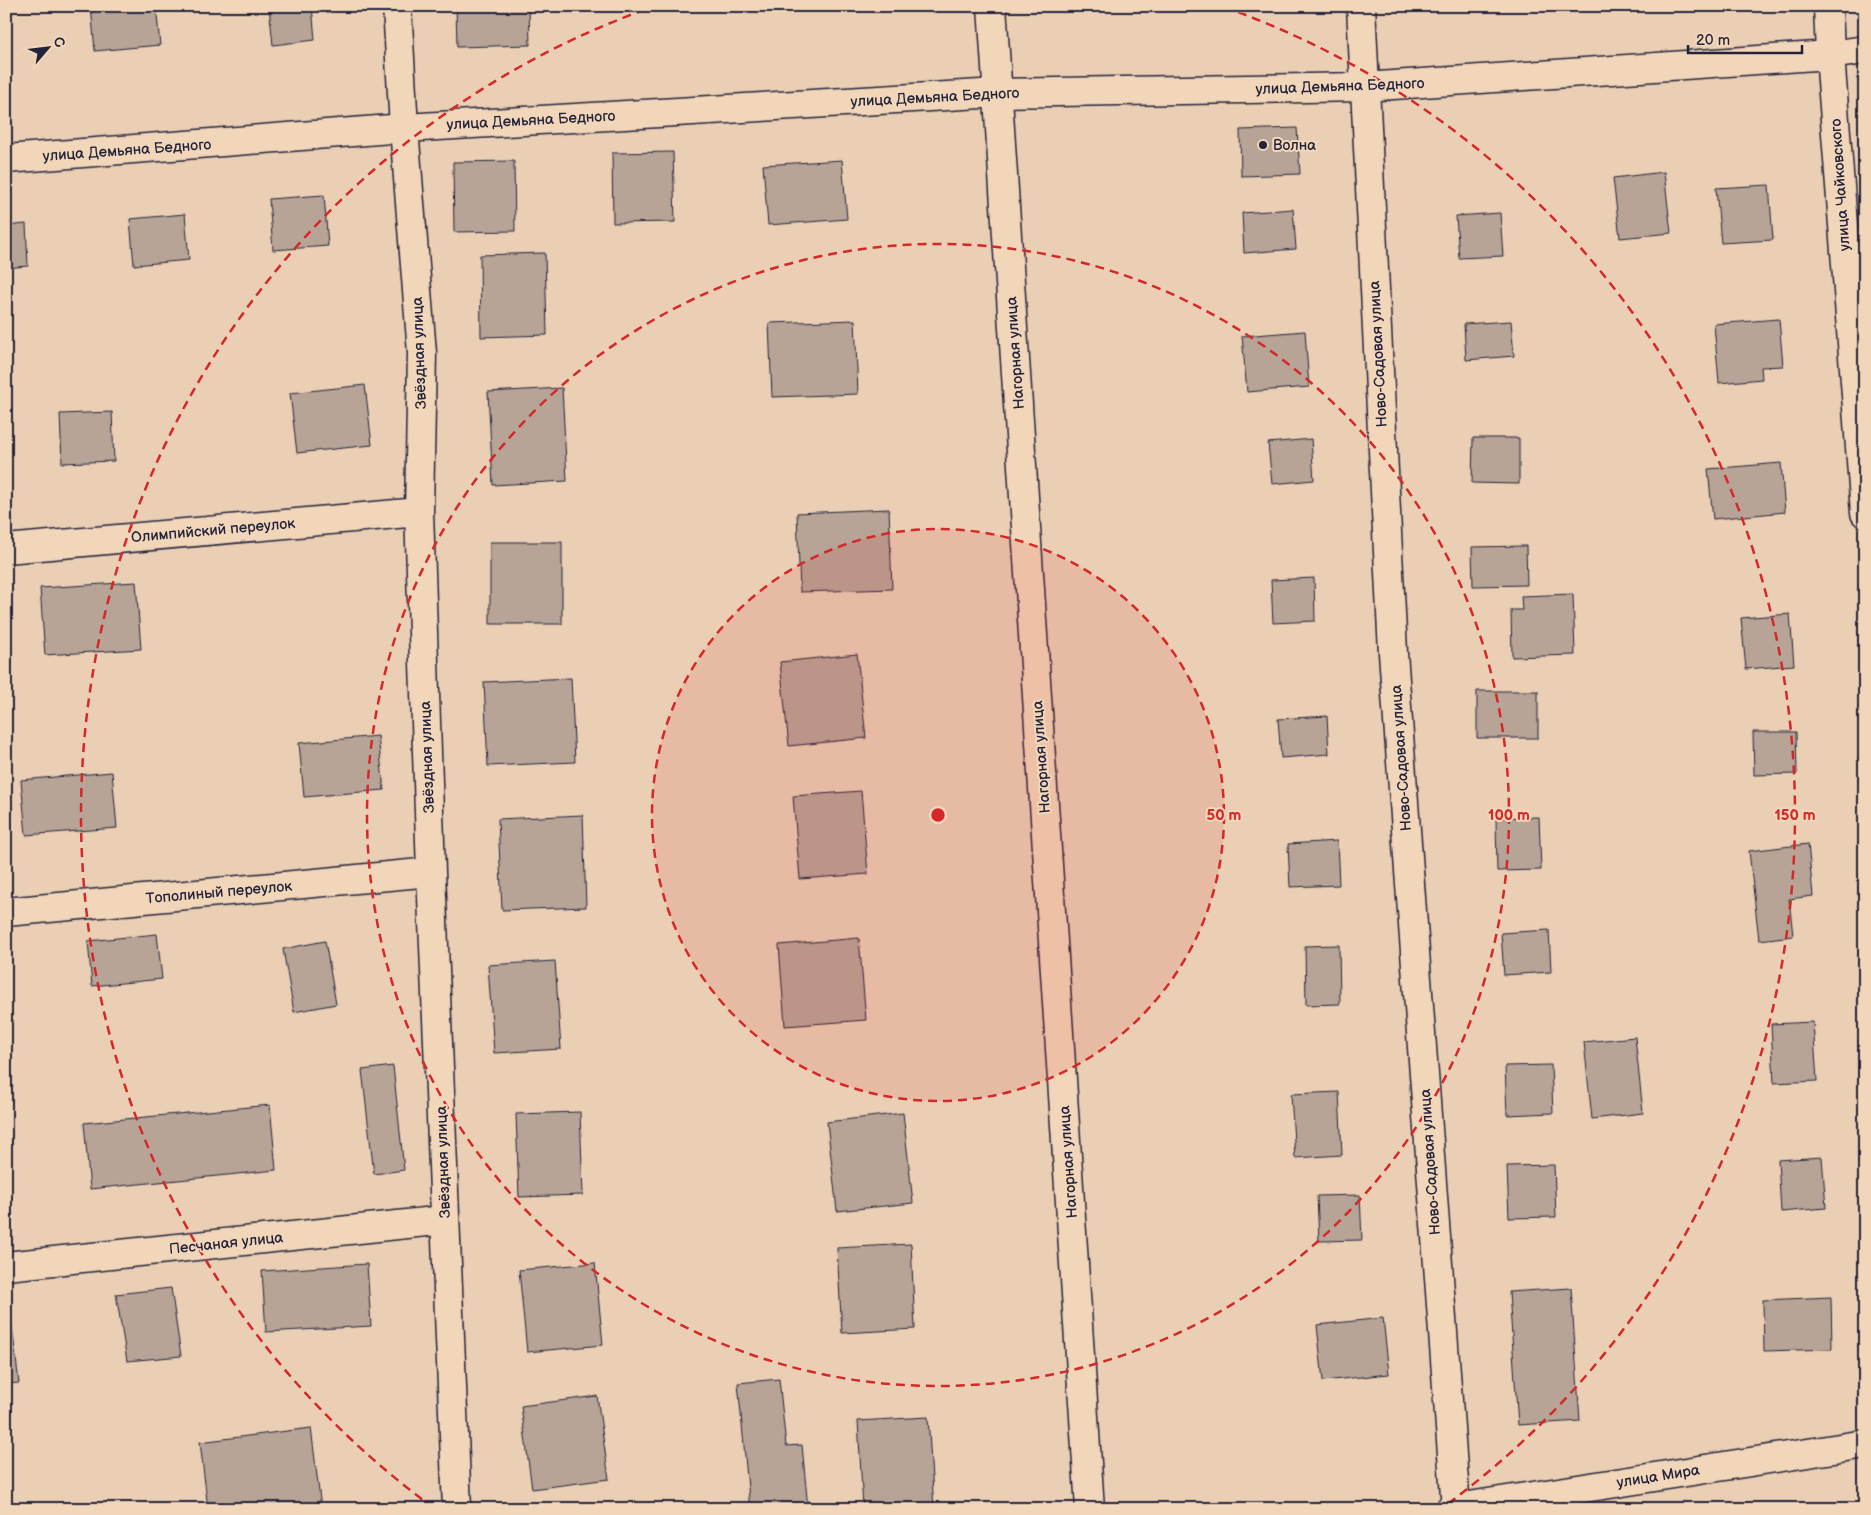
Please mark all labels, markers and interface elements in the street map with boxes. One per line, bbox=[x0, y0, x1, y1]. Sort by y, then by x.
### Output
north arrow bbox=[22, 22, 72, 72]
scale bar bbox=[1688, 22, 1802, 54]
text: 20 m bbox=[1696, 31, 1730, 50]
text: С bbox=[49, 34, 69, 51]
street label: улица Демьяна Бедного bbox=[1255, 74, 1425, 99]
street label: улица Демьяна Бедного bbox=[850, 84, 1020, 111]
street label: улица Демьяна Бедного bbox=[446, 107, 616, 134]
street label: улица Чайковского bbox=[1826, 118, 1855, 252]
street label: улица Демьяна Бедного bbox=[42, 135, 212, 166]
place label: Волна bbox=[1273, 136, 1316, 155]
marker: Волна bbox=[1257, 139, 1269, 151]
street label: Ново-Садовая улица bbox=[1365, 280, 1392, 428]
street label: Звёздная улица bbox=[408, 296, 431, 410]
street label: Нагорная улица bbox=[1002, 296, 1029, 410]
street label: Олимпийский переулок bbox=[130, 514, 296, 547]
street label: Ново-Садовая улица bbox=[1387, 684, 1416, 832]
street label: Звёздная улица bbox=[416, 700, 439, 814]
street label: Нагорная улица bbox=[1028, 700, 1055, 814]
centre of rings bbox=[929, 806, 947, 824]
text: 50 m bbox=[1207, 806, 1242, 825]
text: 100 m bbox=[1488, 806, 1530, 825]
text: 150 m bbox=[1774, 806, 1816, 825]
street label: Тополиный переулок bbox=[145, 877, 293, 908]
street label: Ново-Садовая улица bbox=[1416, 1088, 1445, 1236]
street label: Звёздная улица bbox=[432, 1105, 455, 1219]
street label: Нагорная улица bbox=[1055, 1105, 1082, 1219]
street label: Песчаная улица bbox=[168, 1228, 284, 1259]
street label: улица Мира bbox=[1615, 1461, 1701, 1492]

